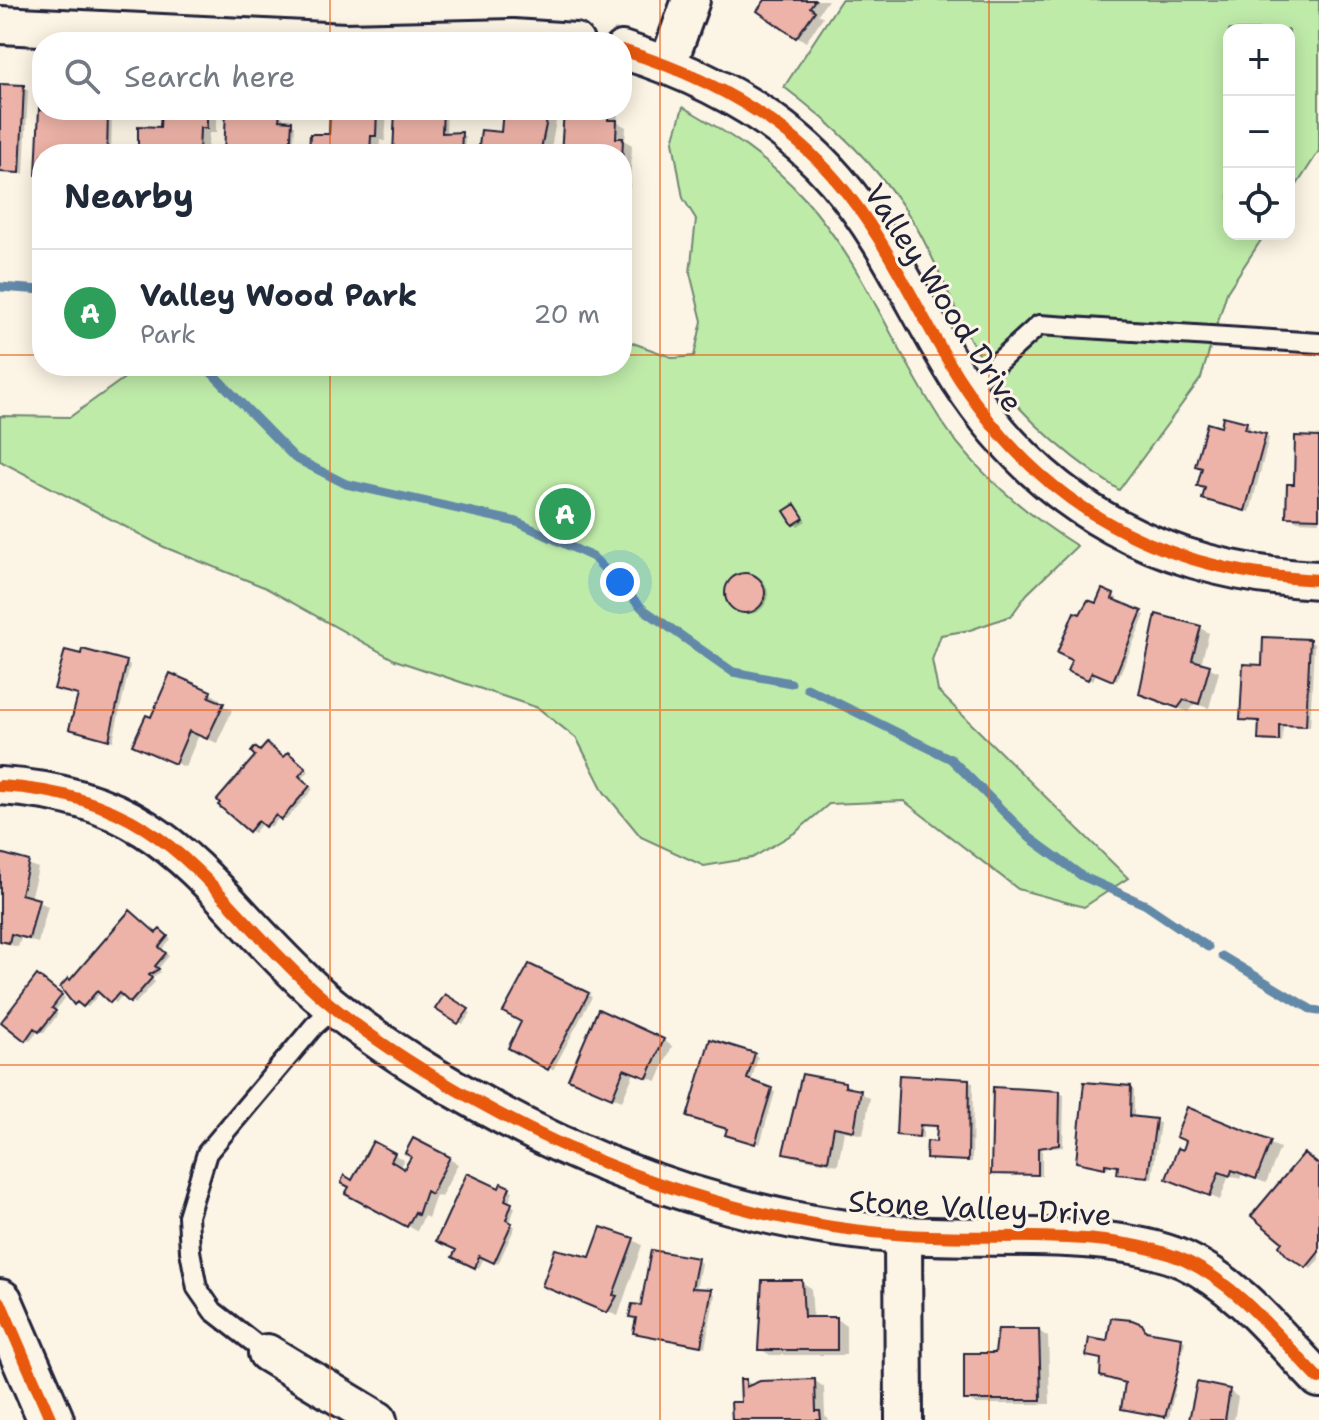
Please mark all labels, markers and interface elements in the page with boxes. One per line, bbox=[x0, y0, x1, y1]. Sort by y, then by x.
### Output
map controls bbox=[1223, 24, 1295, 240]
button: + bbox=[1223, 24, 1295, 96]
search box bbox=[32, 32, 632, 120]
icon: search bbox=[60, 54, 104, 98]
text: Search here bbox=[124, 56, 295, 97]
button: − bbox=[1223, 96, 1295, 168]
button: locate bbox=[1223, 168, 1295, 240]
text: Nearby bbox=[64, 173, 194, 219]
street label: Valley Wood Drive bbox=[855, 176, 1033, 420]
text: Valley Wood Park bbox=[140, 275, 417, 316]
text: A bbox=[80, 296, 100, 331]
text: 20 m bbox=[533, 296, 600, 331]
text: Park bbox=[140, 316, 196, 351]
pin: A bbox=[539, 484, 591, 544]
your location bbox=[600, 562, 640, 602]
street label: Stone Valley Drive bbox=[847, 1181, 1113, 1235]

